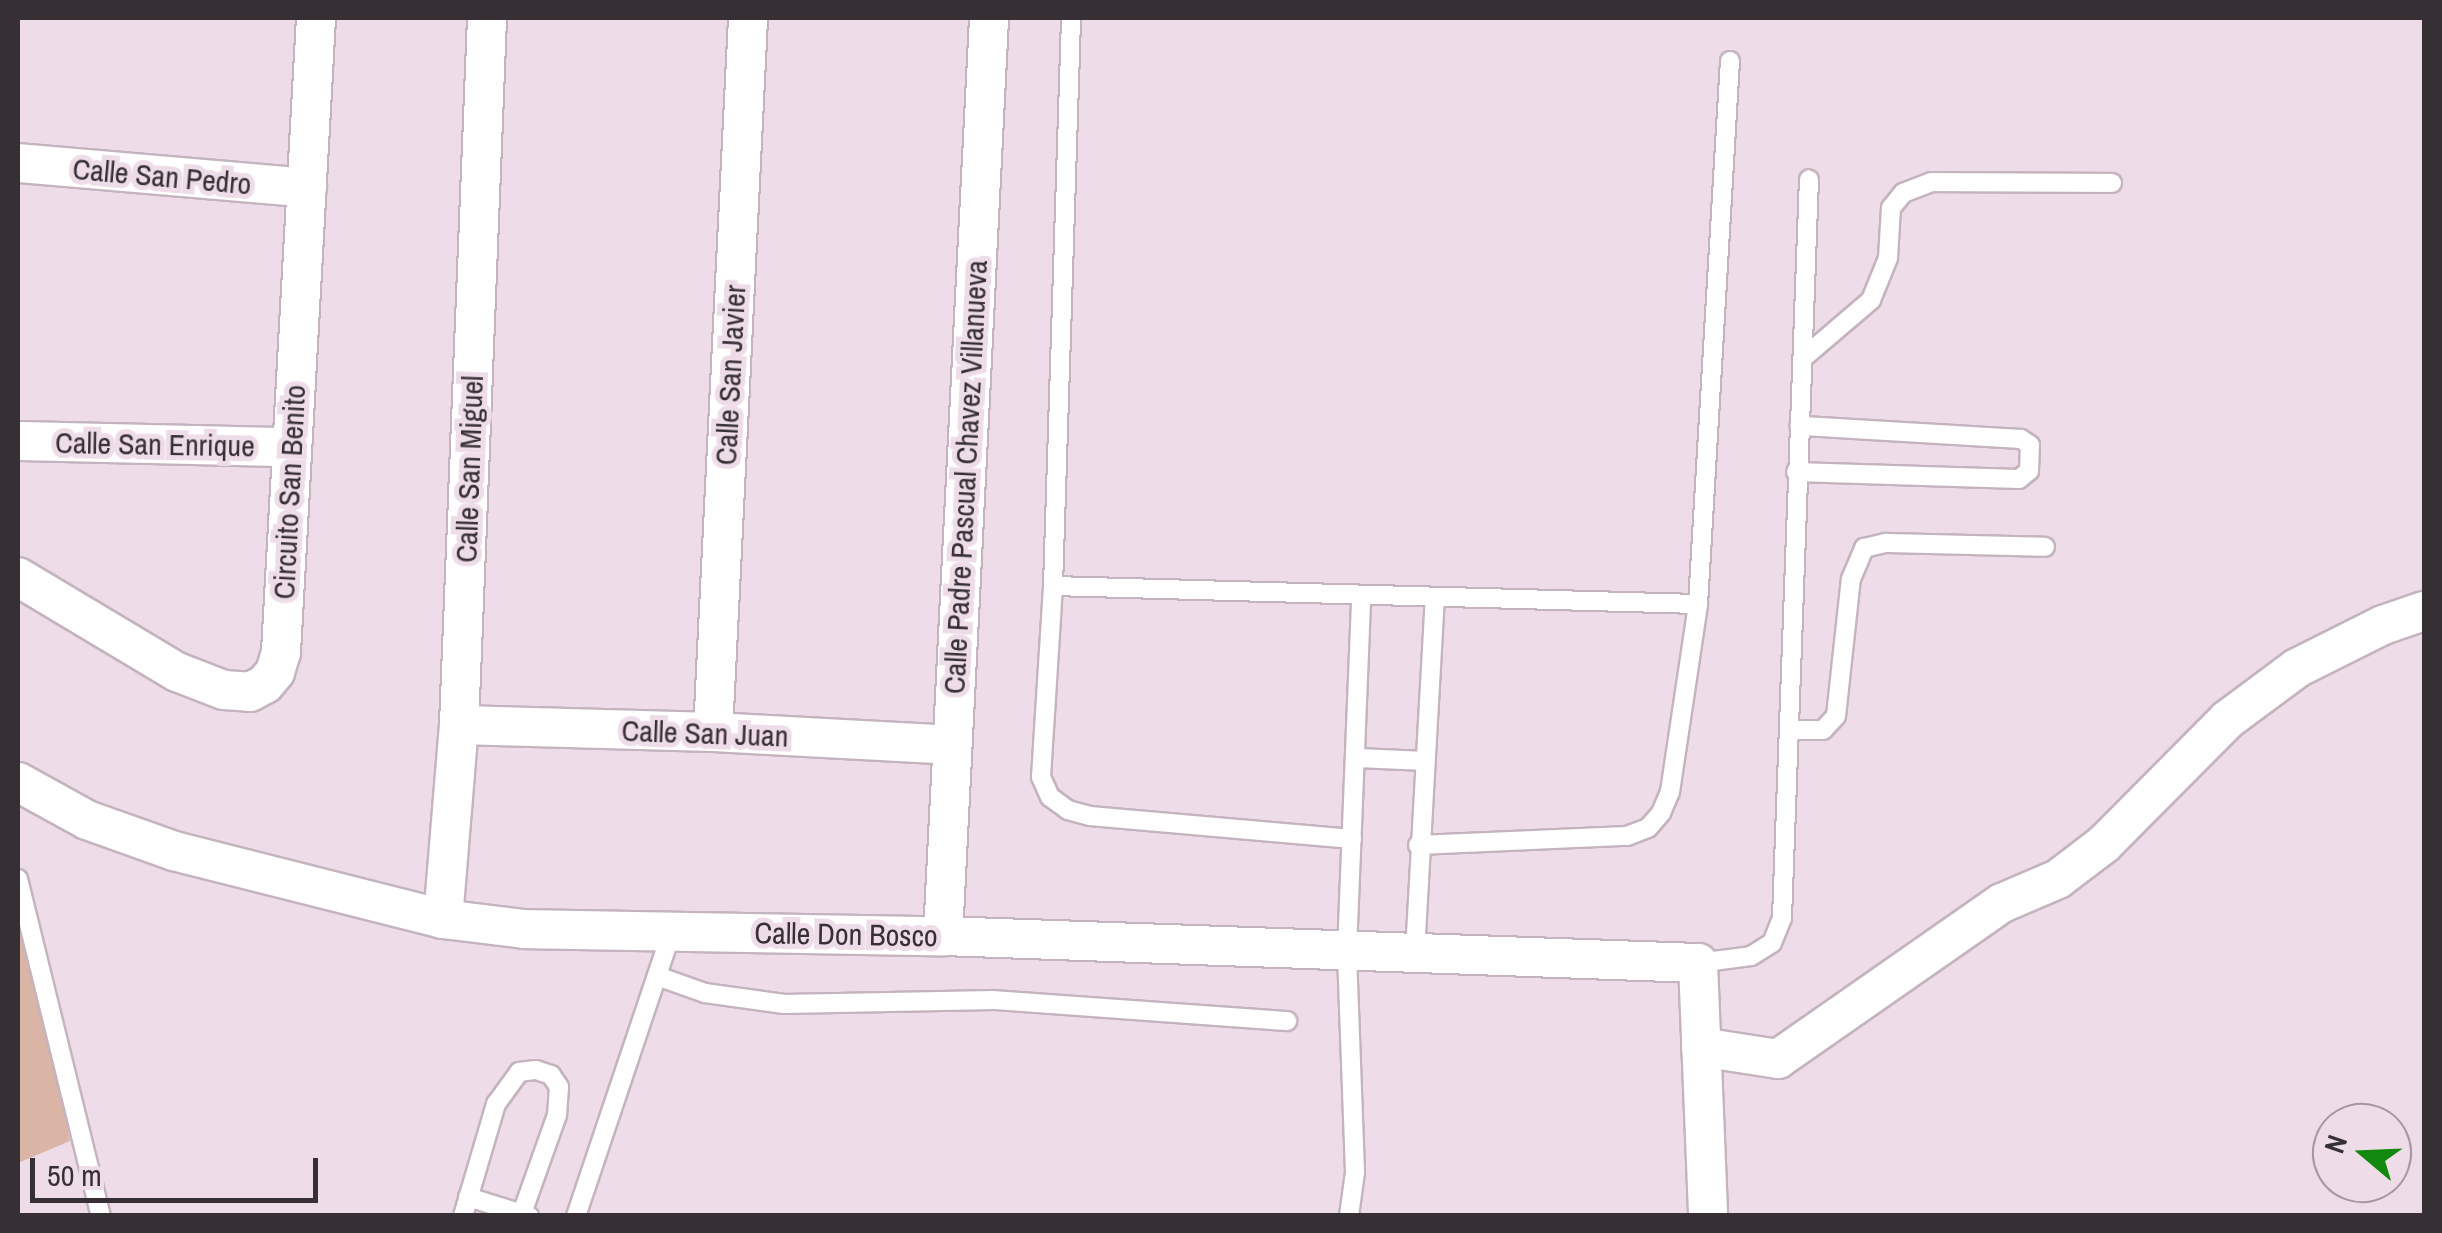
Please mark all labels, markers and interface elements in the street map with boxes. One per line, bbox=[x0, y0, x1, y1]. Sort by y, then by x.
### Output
street label: Calle San Pedro bbox=[71, 150, 253, 202]
street label: Calle Padre Pascual Chavez Villanueva bbox=[936, 259, 994, 695]
street label: Calle San Javier bbox=[707, 284, 753, 466]
street label: Calle San Miguel bbox=[448, 375, 490, 563]
street label: Circuito San Benito bbox=[265, 384, 313, 600]
street label: Calle San Enrique bbox=[55, 424, 255, 464]
street label: Calle San Juan bbox=[621, 712, 789, 754]
street label: Calle Don Bosco bbox=[754, 914, 938, 954]
north arrow bbox=[2312, 1103, 2412, 1203]
text: N bbox=[2315, 1130, 2356, 1158]
scale bar bbox=[35, 1138, 322, 1200]
text: 50 m bbox=[47, 1155, 102, 1195]

